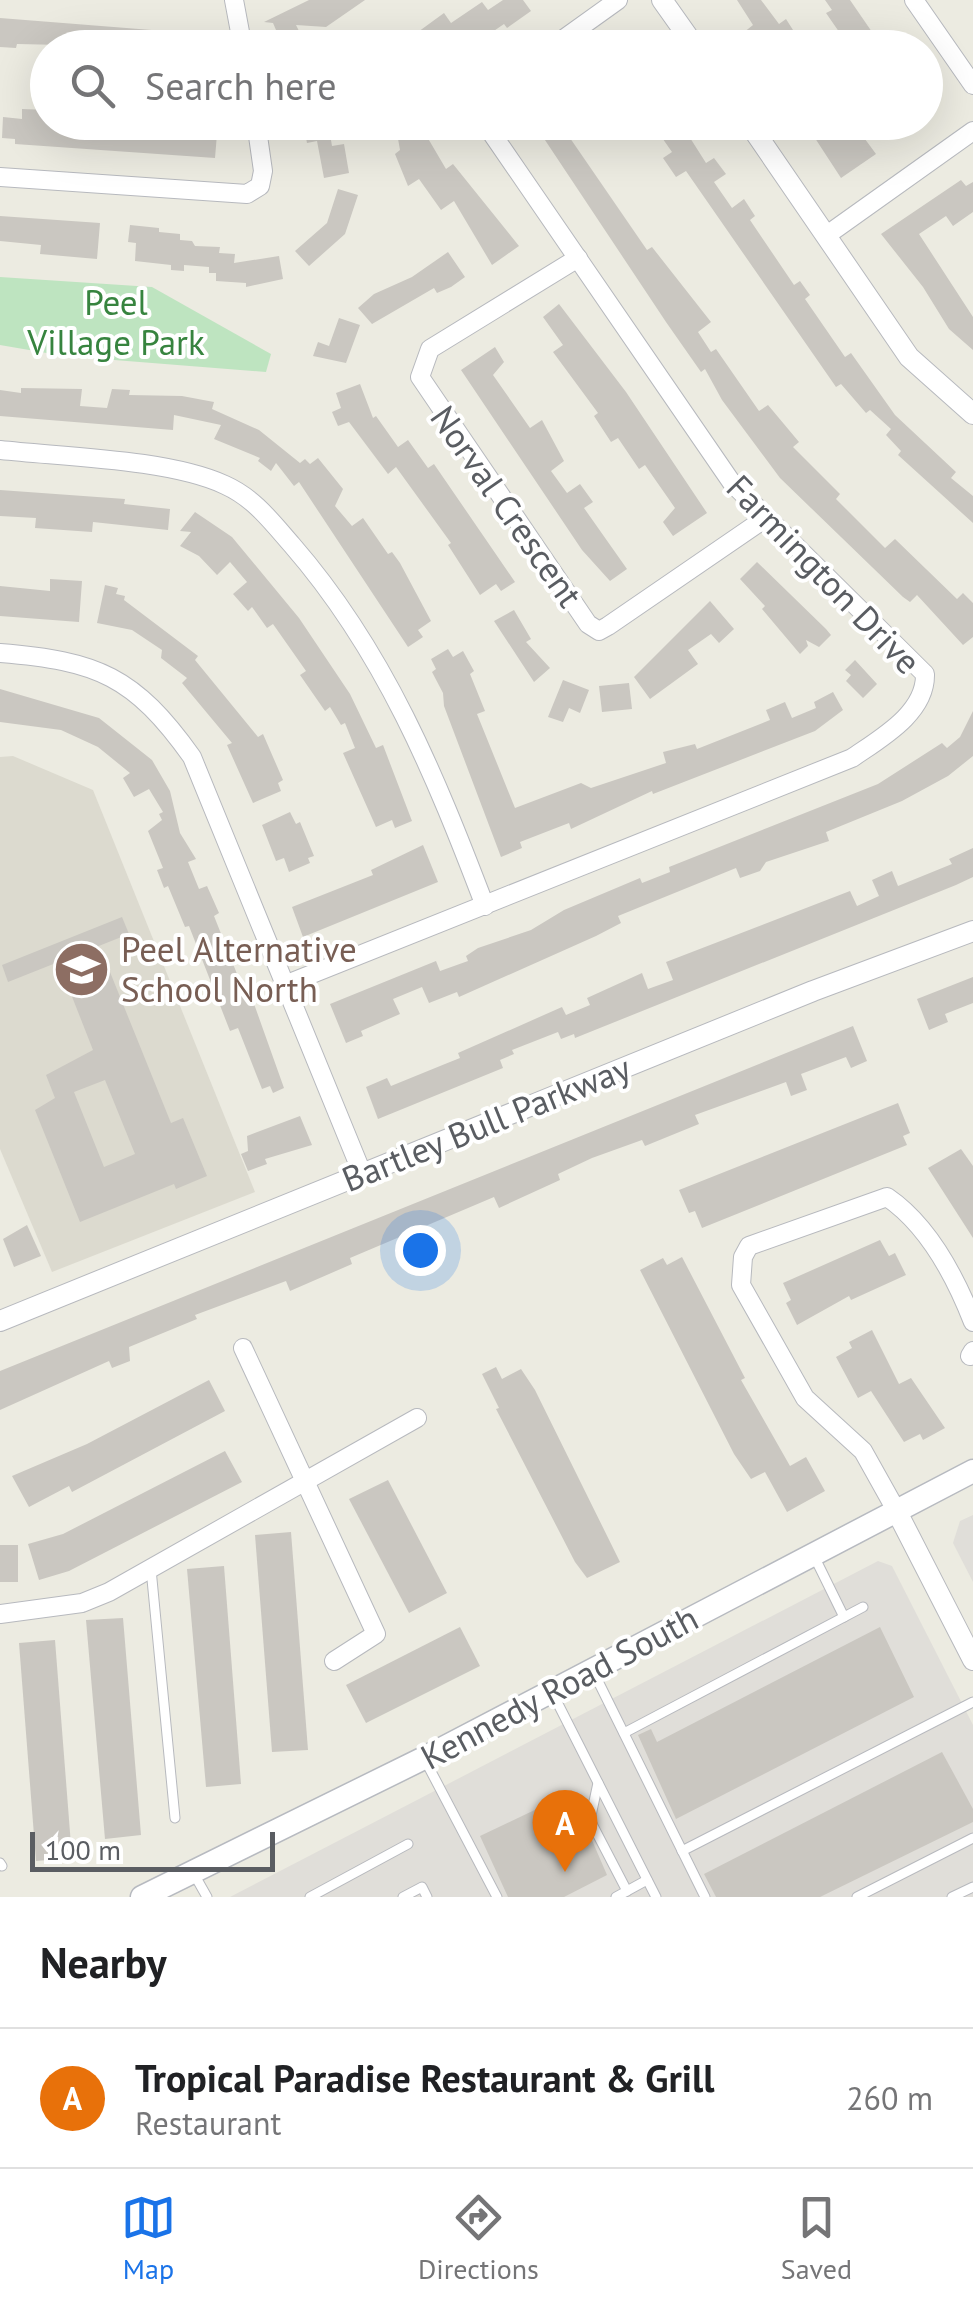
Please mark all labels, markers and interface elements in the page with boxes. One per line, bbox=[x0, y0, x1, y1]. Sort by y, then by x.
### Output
search box bbox=[30, 30, 943, 140]
icon: search bbox=[65, 58, 120, 113]
text: Search here bbox=[145, 61, 337, 110]
park label: Peel Village Park bbox=[26, 279, 205, 365]
street label: Norval Crescent bbox=[421, 396, 593, 616]
street label: Farmington Drive bbox=[717, 464, 931, 684]
place label: Peel Alternative School North bbox=[121, 926, 357, 1012]
school or university icon: Peel Alternative School North bbox=[52, 939, 112, 999]
street label: Bartley Bull Parkway bbox=[335, 1044, 637, 1202]
your location bbox=[395, 1225, 446, 1276]
street label: Kennedy Road South bbox=[412, 1595, 706, 1779]
pin: A bbox=[532, 1790, 598, 1872]
scale bar bbox=[30, 1827, 275, 1872]
text: 100 m bbox=[45, 1831, 121, 1868]
text: Nearby bbox=[40, 1935, 167, 1990]
text: Tropical Paradise Restaurant & Grill bbox=[135, 2053, 714, 2102]
text: A bbox=[63, 2077, 82, 2119]
text: 260 m bbox=[846, 2077, 933, 2119]
text: Restaurant bbox=[135, 2102, 281, 2144]
tab: Map bbox=[121, 2190, 176, 2287]
tab: Directions bbox=[418, 2190, 539, 2287]
tab: Saved bbox=[781, 2190, 852, 2287]

